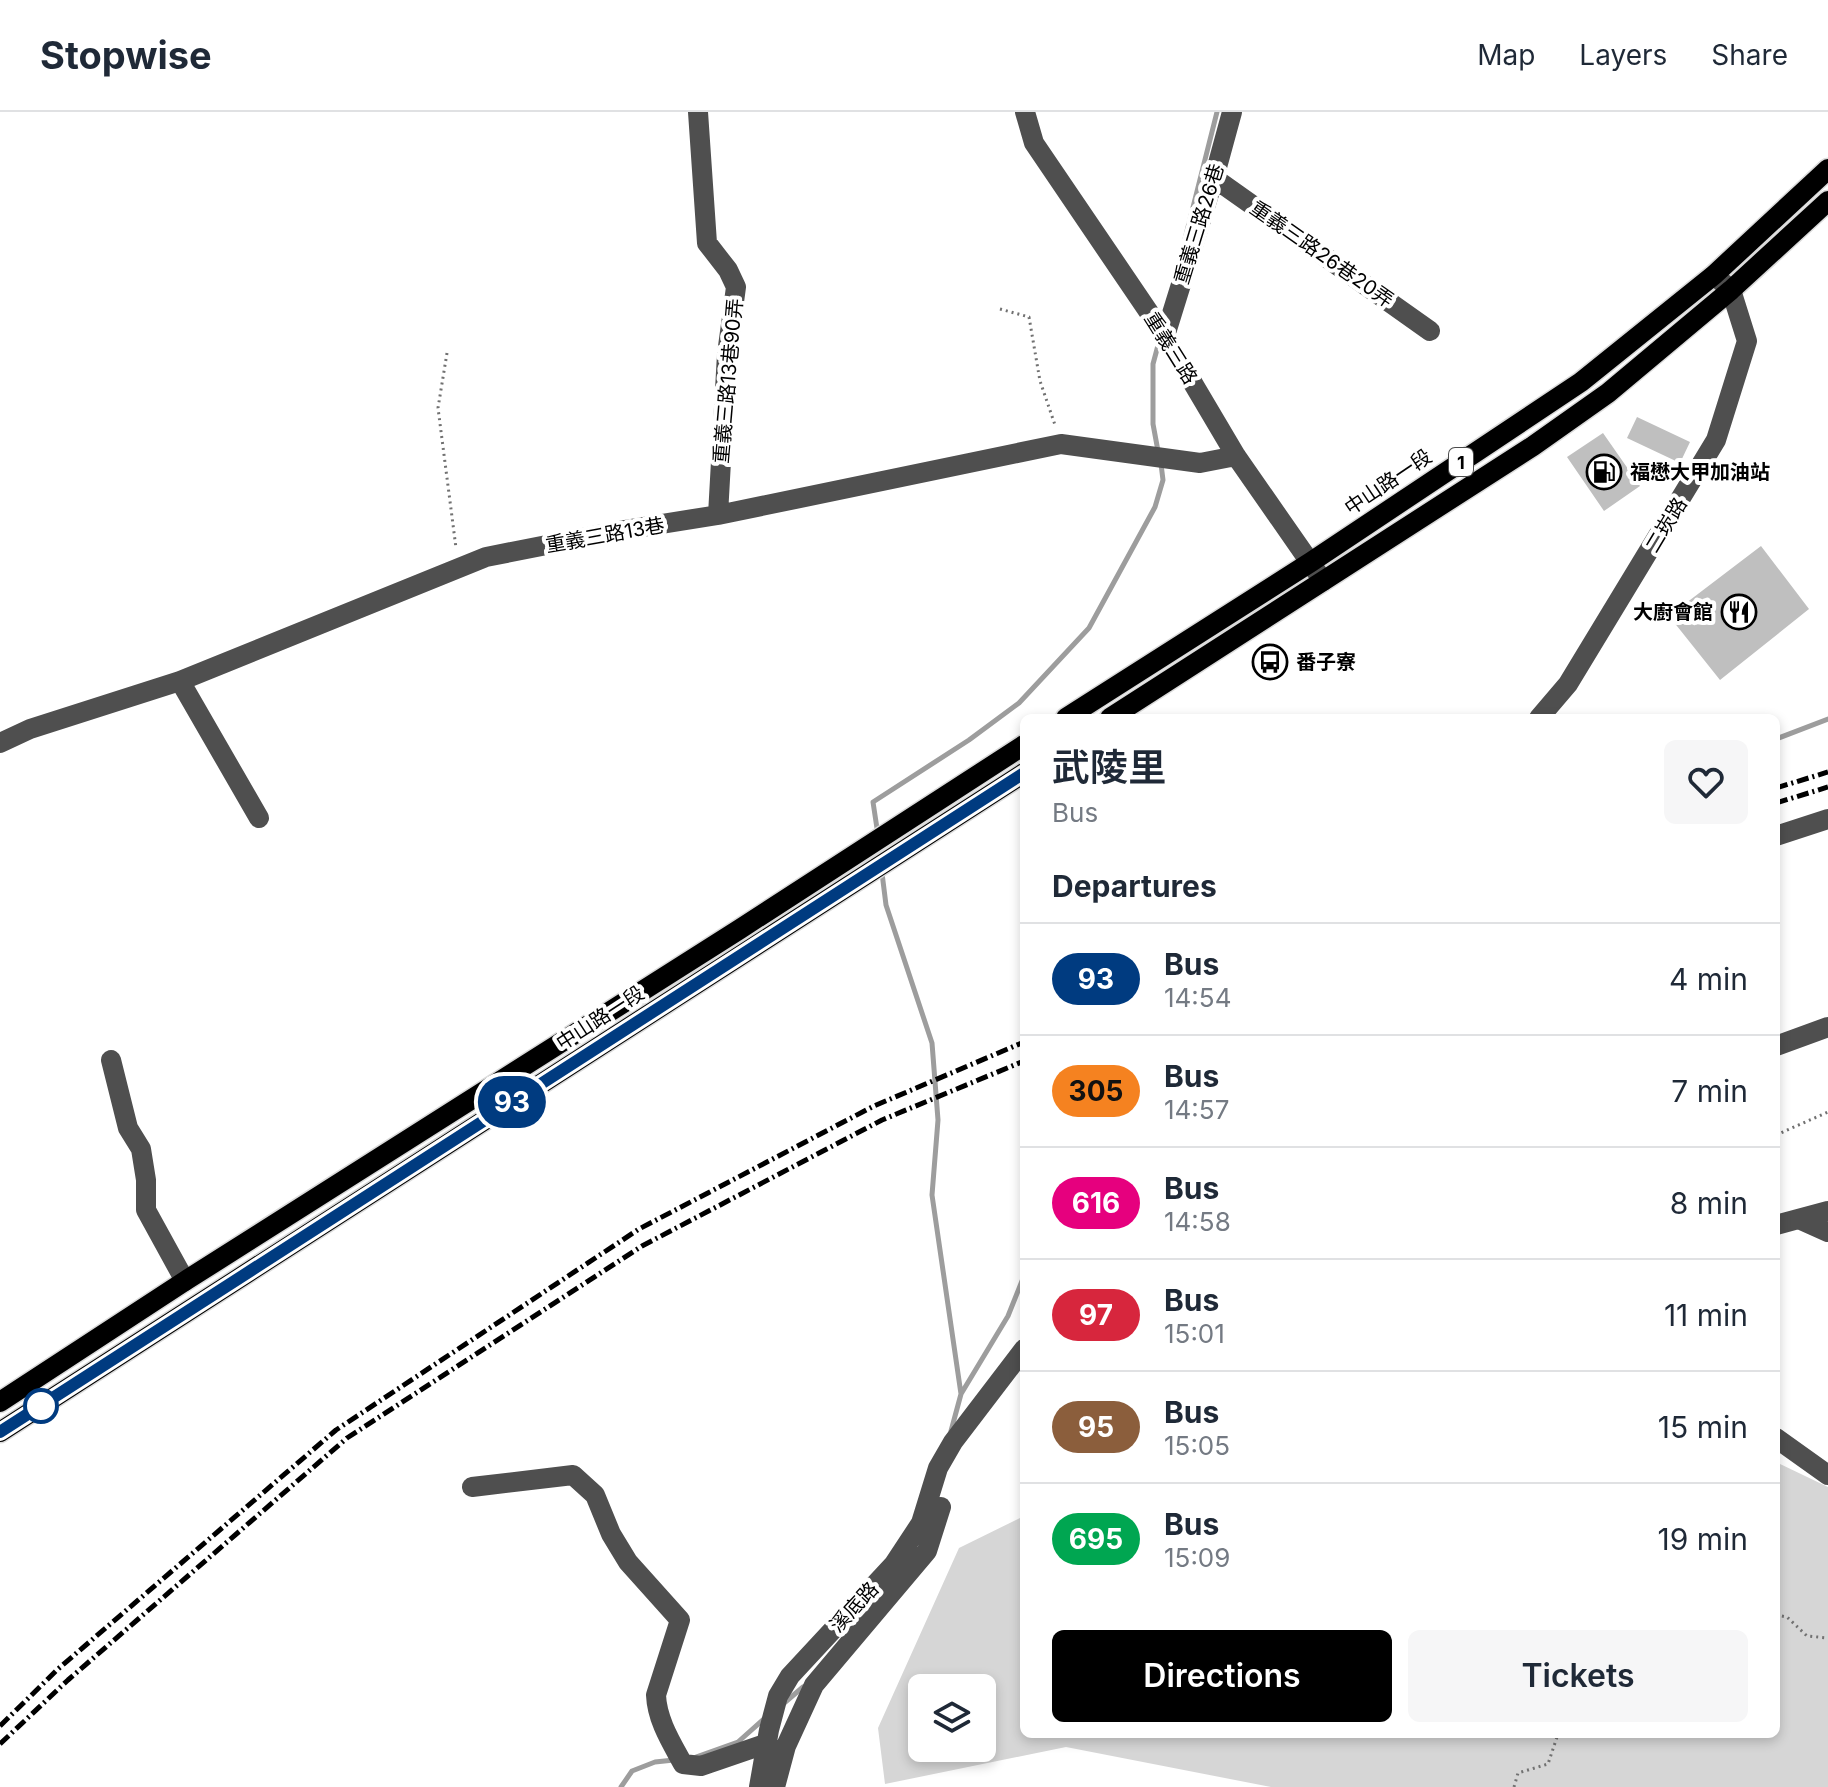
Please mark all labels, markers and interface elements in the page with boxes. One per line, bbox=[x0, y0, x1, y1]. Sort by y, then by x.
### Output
text: Stopwise bbox=[40, 32, 212, 78]
text: Map bbox=[1477, 38, 1535, 72]
text: Layers bbox=[1579, 38, 1667, 72]
text: Share bbox=[1711, 38, 1788, 72]
street label: 重義三路26巷 bbox=[1169, 161, 1229, 287]
street label: 重義三路26巷20弄 bbox=[1246, 196, 1398, 312]
street label: 重義三路13巷90弄 bbox=[709, 298, 747, 464]
street label: 重義三路 bbox=[1140, 308, 1202, 388]
street label: 中山路一段 bbox=[1340, 444, 1436, 520]
road number: 1 bbox=[1449, 448, 1473, 476]
fuel station icon: 福懋大甲加油站 bbox=[1585, 453, 1623, 491]
place label: 福懋大甲加油站 bbox=[1630, 460, 1770, 484]
street label: 二崁路 bbox=[1640, 493, 1692, 557]
street label: 重義三路13巷 bbox=[544, 513, 666, 557]
restaurant icon: 大廚會館 bbox=[1720, 593, 1758, 631]
place label: 大廚會館 bbox=[1633, 600, 1713, 624]
bus stop icon: 番子寮 bbox=[1251, 643, 1289, 681]
place label: 番子寮 bbox=[1296, 650, 1356, 674]
button: heart bbox=[1664, 740, 1748, 824]
text: 武陵里 bbox=[1052, 744, 1166, 790]
text: Bus bbox=[1052, 797, 1098, 828]
text: Departures bbox=[1052, 868, 1217, 904]
text: Bus bbox=[1164, 946, 1219, 982]
text: 4 min bbox=[1669, 961, 1748, 997]
text: 93 bbox=[1078, 962, 1114, 996]
street label: 中山路一段 bbox=[552, 981, 648, 1055]
text: 14:54 bbox=[1164, 982, 1231, 1013]
text: Bus bbox=[1164, 1058, 1219, 1094]
text: 7 min bbox=[1671, 1073, 1748, 1109]
text: 305 bbox=[1069, 1074, 1123, 1108]
line badge: 93 bbox=[476, 1076, 548, 1128]
text: 93 bbox=[494, 1085, 530, 1119]
text: 14:57 bbox=[1164, 1094, 1229, 1125]
text: Bus bbox=[1164, 1170, 1219, 1206]
text: 8 min bbox=[1670, 1185, 1748, 1221]
text: 616 bbox=[1072, 1186, 1120, 1220]
text: 14:58 bbox=[1164, 1206, 1231, 1237]
text: Bus bbox=[1164, 1282, 1219, 1318]
text: 11 min bbox=[1664, 1297, 1748, 1333]
text: 97 bbox=[1079, 1298, 1113, 1332]
text: 15:01 bbox=[1164, 1318, 1225, 1349]
unlabelled marker bbox=[24, 1389, 58, 1423]
text: Bus bbox=[1164, 1394, 1219, 1430]
text: 15 min bbox=[1658, 1409, 1748, 1445]
text: 95 bbox=[1078, 1410, 1114, 1444]
text: 15:05 bbox=[1164, 1430, 1230, 1461]
text: Bus bbox=[1164, 1506, 1219, 1542]
text: 19 min bbox=[1657, 1521, 1748, 1557]
text: 695 bbox=[1069, 1522, 1123, 1556]
text: 15:09 bbox=[1164, 1542, 1230, 1573]
street label: 溪底路 bbox=[825, 1577, 883, 1637]
button: Directions bbox=[1052, 1630, 1392, 1722]
button: Tickets bbox=[1408, 1630, 1748, 1722]
map controls bbox=[908, 1674, 996, 1762]
button: layers bbox=[908, 1674, 996, 1762]

